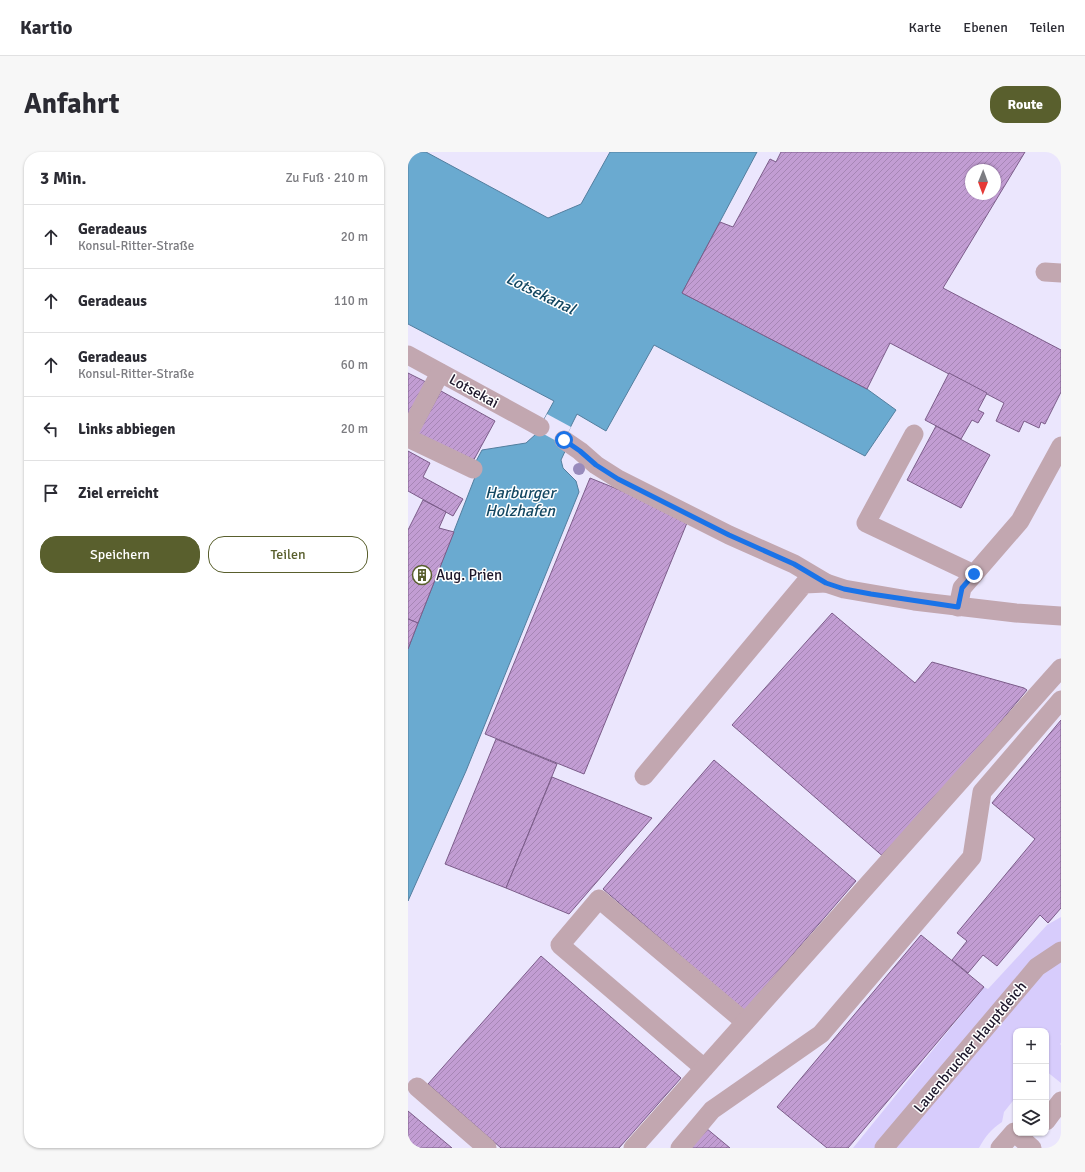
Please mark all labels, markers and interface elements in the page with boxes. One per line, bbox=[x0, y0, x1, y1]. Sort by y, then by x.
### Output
text: Kartio bbox=[20, 16, 73, 40]
text: Karte bbox=[909, 19, 941, 36]
text: Ebenen bbox=[963, 19, 1008, 36]
text: Teilen bbox=[1030, 19, 1065, 36]
button: Route bbox=[990, 86, 1061, 123]
text: Anfahrt bbox=[24, 87, 120, 121]
north arrow bbox=[965, 164, 1001, 200]
text: 3 Min. bbox=[40, 168, 86, 189]
text: Zu Fuß · 210 m bbox=[285, 170, 368, 186]
text: Geradeaus bbox=[78, 220, 147, 238]
icon: ahead bbox=[40, 226, 62, 248]
text: 20 m bbox=[341, 229, 368, 245]
text: Konsul-Ritter-Straße bbox=[78, 238, 194, 254]
water label: Lotsekanal bbox=[503, 269, 580, 320]
icon: ahead bbox=[40, 290, 62, 312]
text: Geradeaus bbox=[78, 292, 147, 310]
text: 110 m bbox=[334, 293, 368, 309]
text: Geradeaus bbox=[78, 348, 147, 366]
icon: ahead bbox=[40, 354, 62, 376]
text: 60 m bbox=[341, 357, 368, 373]
text: Konsul-Ritter-Straße bbox=[78, 366, 194, 382]
street label: Lotsekai bbox=[446, 370, 502, 412]
icon: left bbox=[40, 418, 62, 440]
text: Links abbiegen bbox=[78, 420, 175, 438]
text: 20 m bbox=[341, 421, 368, 437]
route start bbox=[555, 431, 573, 449]
icon: arrive bbox=[40, 482, 62, 504]
water label: Harburger Holzhafen bbox=[485, 483, 557, 521]
text: Ziel erreicht bbox=[78, 484, 159, 502]
button: Speichern bbox=[40, 536, 200, 573]
button: Teilen bbox=[208, 536, 368, 573]
building icon: Aug. Prien bbox=[411, 564, 433, 586]
route end bbox=[965, 565, 983, 583]
place label: Aug. Prien bbox=[436, 566, 502, 584]
street label: Lauenbrucher Hauptdeich bbox=[910, 978, 1030, 1116]
map controls bbox=[1013, 1028, 1049, 1136]
button: + bbox=[1013, 1028, 1049, 1064]
button: − bbox=[1013, 1064, 1049, 1100]
button: layers bbox=[1013, 1100, 1049, 1136]

